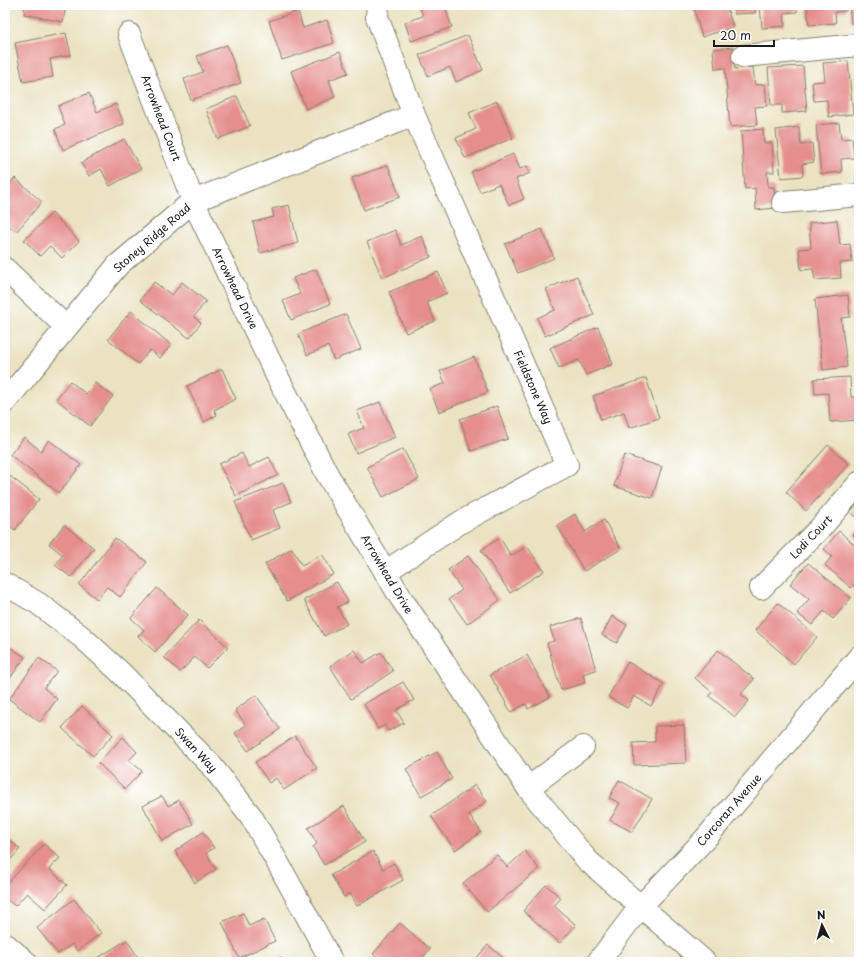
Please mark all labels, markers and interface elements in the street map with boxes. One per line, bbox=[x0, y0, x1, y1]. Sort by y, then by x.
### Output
scale bar bbox=[714, 22, 774, 48]
text: 20 m bbox=[720, 26, 751, 44]
street label: Arrowhead Court bbox=[137, 72, 186, 164]
street label: Stoney Ridge Road bbox=[109, 199, 194, 276]
street label: Arrowhead Drive bbox=[208, 244, 263, 332]
street label: Fieldstone Way bbox=[510, 347, 557, 426]
street label: Lodi Court bbox=[786, 511, 836, 562]
street label: Arrowhead Drive bbox=[357, 531, 418, 617]
street label: Swan Way bbox=[171, 723, 222, 776]
street label: Corcoran Avenue bbox=[692, 770, 765, 850]
north arrow bbox=[802, 905, 842, 945]
text: N bbox=[816, 906, 826, 923]

